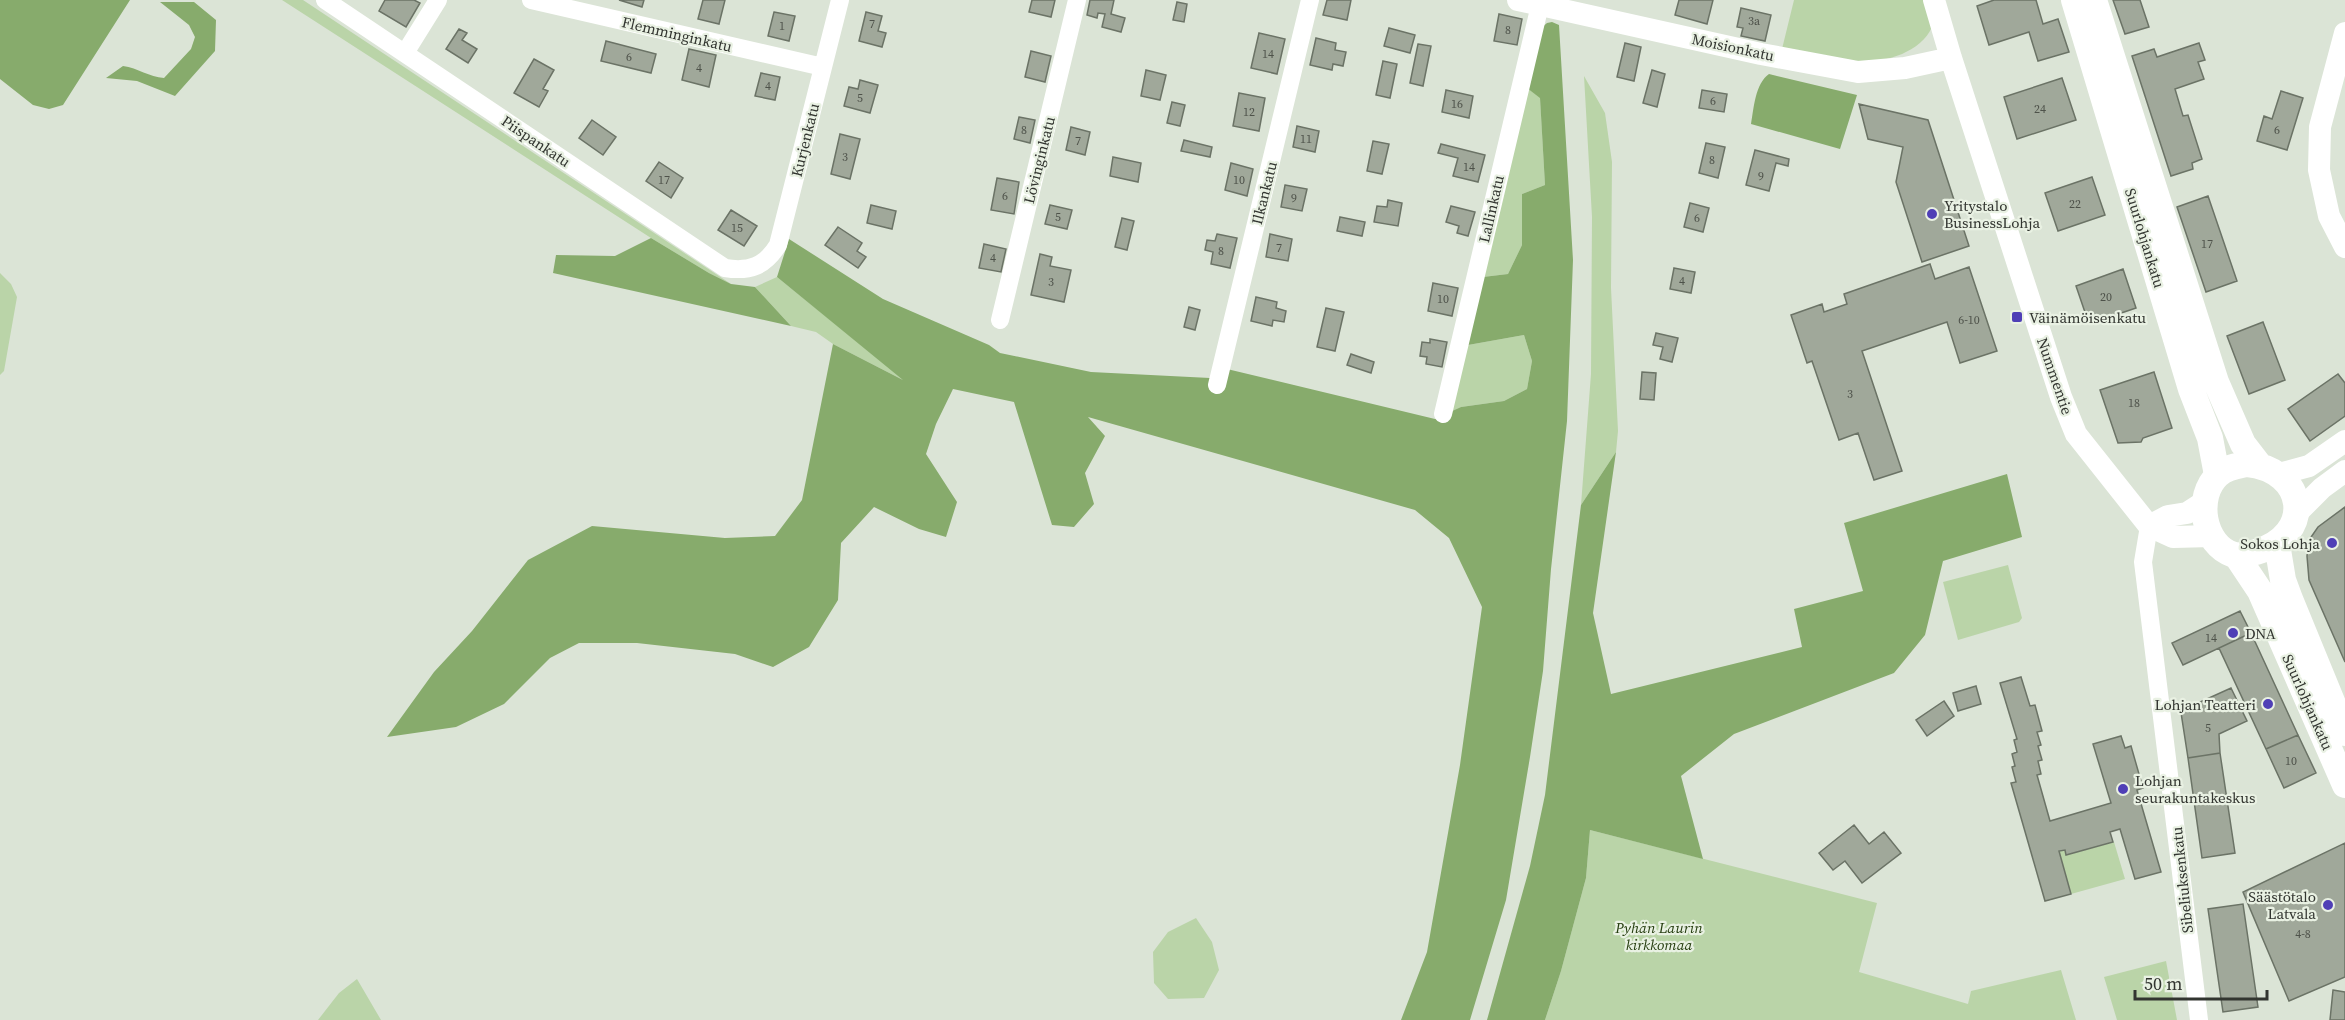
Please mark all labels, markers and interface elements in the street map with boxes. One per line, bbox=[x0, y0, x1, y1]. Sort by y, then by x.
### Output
street label: Flemminginkatu bbox=[620, 11, 734, 57]
house number: 3a bbox=[1748, 13, 1761, 29]
house number: 7 bbox=[869, 16, 875, 32]
house number: 1 bbox=[779, 18, 785, 34]
house number: 8 bbox=[1505, 22, 1511, 38]
street label: Moisionkatu bbox=[1690, 28, 1776, 66]
house number: 14 bbox=[1262, 46, 1274, 62]
house number: 6 bbox=[626, 49, 632, 65]
house number: 4 bbox=[696, 60, 702, 76]
house number: 4 bbox=[765, 78, 771, 94]
house number: 5 bbox=[857, 90, 863, 106]
house number: 6 bbox=[1710, 93, 1716, 109]
house number: 16 bbox=[1451, 96, 1463, 112]
street label: Kurjenkatu bbox=[786, 101, 824, 179]
house number: 24 bbox=[2034, 101, 2046, 117]
house number: 12 bbox=[1243, 104, 1255, 120]
street label: Piispankatu bbox=[497, 110, 575, 172]
street label: Lövinginkatu bbox=[1018, 114, 1060, 206]
house number: 8 bbox=[1021, 122, 1027, 138]
house number: 6 bbox=[2274, 122, 2280, 138]
house number: 11 bbox=[1300, 131, 1312, 147]
house number: 7 bbox=[1075, 133, 1081, 149]
house number: 3 bbox=[842, 149, 848, 165]
house number: 8 bbox=[1709, 152, 1715, 168]
street label: Ilkankatu bbox=[1246, 159, 1282, 227]
house number: 14 bbox=[1463, 159, 1475, 175]
house number: 9 bbox=[1758, 168, 1764, 184]
house number: 17 bbox=[658, 172, 670, 188]
house number: 10 bbox=[1233, 172, 1245, 188]
street label: Lallinkatu bbox=[1473, 173, 1509, 245]
street label: Suurlohjankatu bbox=[2120, 186, 2170, 291]
house number: 6 bbox=[1002, 188, 1008, 204]
house number: 9 bbox=[1291, 190, 1297, 206]
place label: Yritystalo BusinessLohja bbox=[1944, 195, 2041, 233]
house number: 22 bbox=[2069, 196, 2081, 212]
marker: Yritystalo BusinessLohja bbox=[1925, 207, 1939, 221]
house number: 5 bbox=[1055, 209, 1061, 225]
house number: 6 bbox=[1694, 210, 1700, 226]
house number: 15 bbox=[731, 220, 743, 236]
house number: 17 bbox=[2201, 236, 2213, 252]
house number: 7 bbox=[1276, 240, 1282, 256]
house number: 8 bbox=[1218, 243, 1224, 259]
house number: 4 bbox=[990, 250, 996, 266]
house number: 4 bbox=[1679, 273, 1685, 289]
house number: 3 bbox=[1048, 274, 1054, 290]
house number: 20 bbox=[2100, 289, 2112, 305]
house number: 10 bbox=[1437, 291, 1449, 307]
place label: Väinämöisenkatu bbox=[2029, 307, 2146, 328]
marker: Väinämöisenkatu bbox=[2010, 310, 2024, 324]
house number: 6-10 bbox=[1958, 312, 1980, 328]
street label: Nummentie bbox=[2032, 335, 2078, 418]
house number: 3 bbox=[1847, 386, 1853, 402]
house number: 18 bbox=[2128, 395, 2140, 411]
place label: Sokos Lohja bbox=[2240, 533, 2320, 554]
marker: Sokos Lohja bbox=[2325, 536, 2339, 550]
place label: DNA bbox=[2245, 623, 2276, 644]
marker: DNA bbox=[2226, 626, 2240, 640]
house number: 14 bbox=[2205, 630, 2217, 646]
street label: Suurlohjankatu bbox=[2277, 651, 2339, 754]
place label: Lohjan Teatteri bbox=[2154, 694, 2256, 715]
marker: Lohjan Teatteri bbox=[2261, 697, 2275, 711]
house number: 5 bbox=[2205, 720, 2211, 736]
house number: 10 bbox=[2285, 753, 2297, 769]
place label: Lohjan seurakuntakeskus bbox=[2135, 770, 2256, 808]
marker: Lohjan seurakuntakeskus bbox=[2116, 782, 2130, 796]
street label: Sibeliuksenkatu bbox=[2166, 826, 2198, 934]
place label: Säästötalo Latvala bbox=[2248, 886, 2316, 924]
marker: Säästötalo Latvala bbox=[2321, 898, 2335, 912]
park label: Pyhän Laurin kirkkomaa bbox=[1614, 917, 1703, 955]
house number: 4-8 bbox=[2295, 926, 2311, 942]
scale bar bbox=[2135, 963, 2267, 1001]
text: 50 m bbox=[2144, 971, 2182, 996]

